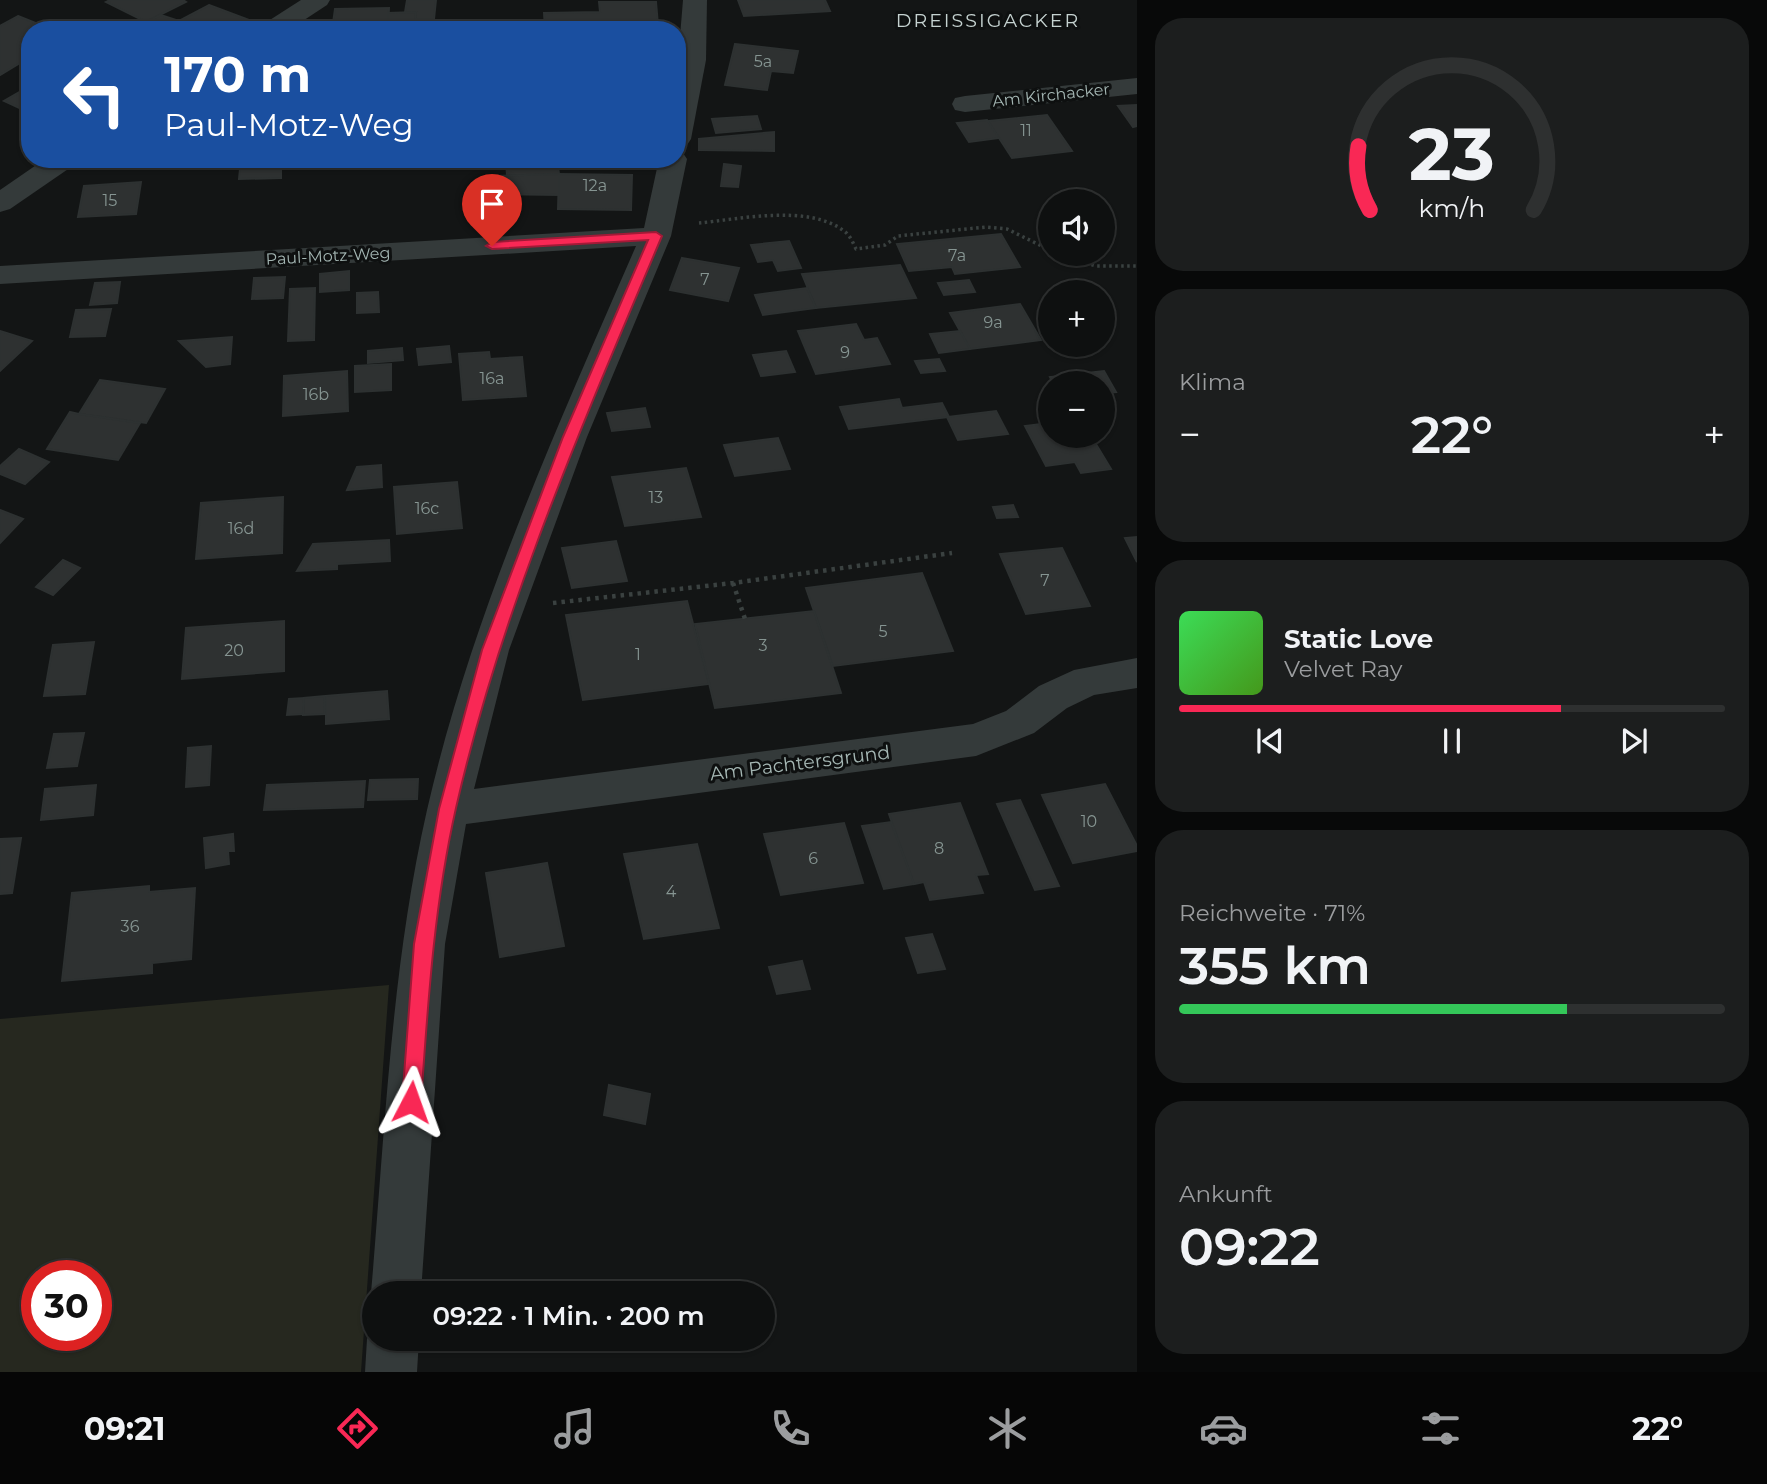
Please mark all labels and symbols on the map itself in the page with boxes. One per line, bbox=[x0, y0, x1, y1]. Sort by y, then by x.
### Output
district label: DREISSIGACKER bbox=[896, 9, 1080, 32]
house number: 5a bbox=[754, 52, 772, 71]
street label: Am Kirchacker bbox=[991, 79, 1111, 111]
house number: 11 bbox=[1020, 121, 1032, 140]
pin bbox=[462, 174, 522, 246]
house number: 12a bbox=[583, 176, 607, 195]
house number: 15 bbox=[103, 191, 117, 210]
street label: Paul-Motz-Weg bbox=[265, 243, 391, 269]
house number: 7a bbox=[948, 246, 966, 265]
house number: 7 bbox=[700, 270, 710, 289]
house number: 9a bbox=[983, 313, 1003, 332]
house number: 9 bbox=[840, 343, 850, 362]
house number: 16a bbox=[480, 369, 504, 388]
house number: 16b bbox=[303, 385, 329, 404]
house number: 13 bbox=[649, 488, 663, 507]
house number: 16c bbox=[415, 499, 439, 518]
house number: 16d bbox=[228, 519, 254, 538]
house number: 7 bbox=[1040, 571, 1050, 590]
house number: 5 bbox=[878, 622, 888, 641]
house number: 3 bbox=[758, 636, 768, 655]
house number: 20 bbox=[224, 641, 244, 660]
house number: 1 bbox=[635, 645, 641, 664]
street label: Am Pachtersgrund bbox=[709, 741, 891, 785]
house number: 10 bbox=[1081, 812, 1097, 831]
house number: 8 bbox=[934, 839, 944, 858]
house number: 6 bbox=[808, 849, 818, 868]
house number: 4 bbox=[666, 882, 677, 901]
house number: 36 bbox=[121, 917, 140, 936]
position arrow bbox=[374, 1065, 448, 1139]
speed limit sign: 30 bbox=[21, 1260, 112, 1351]

